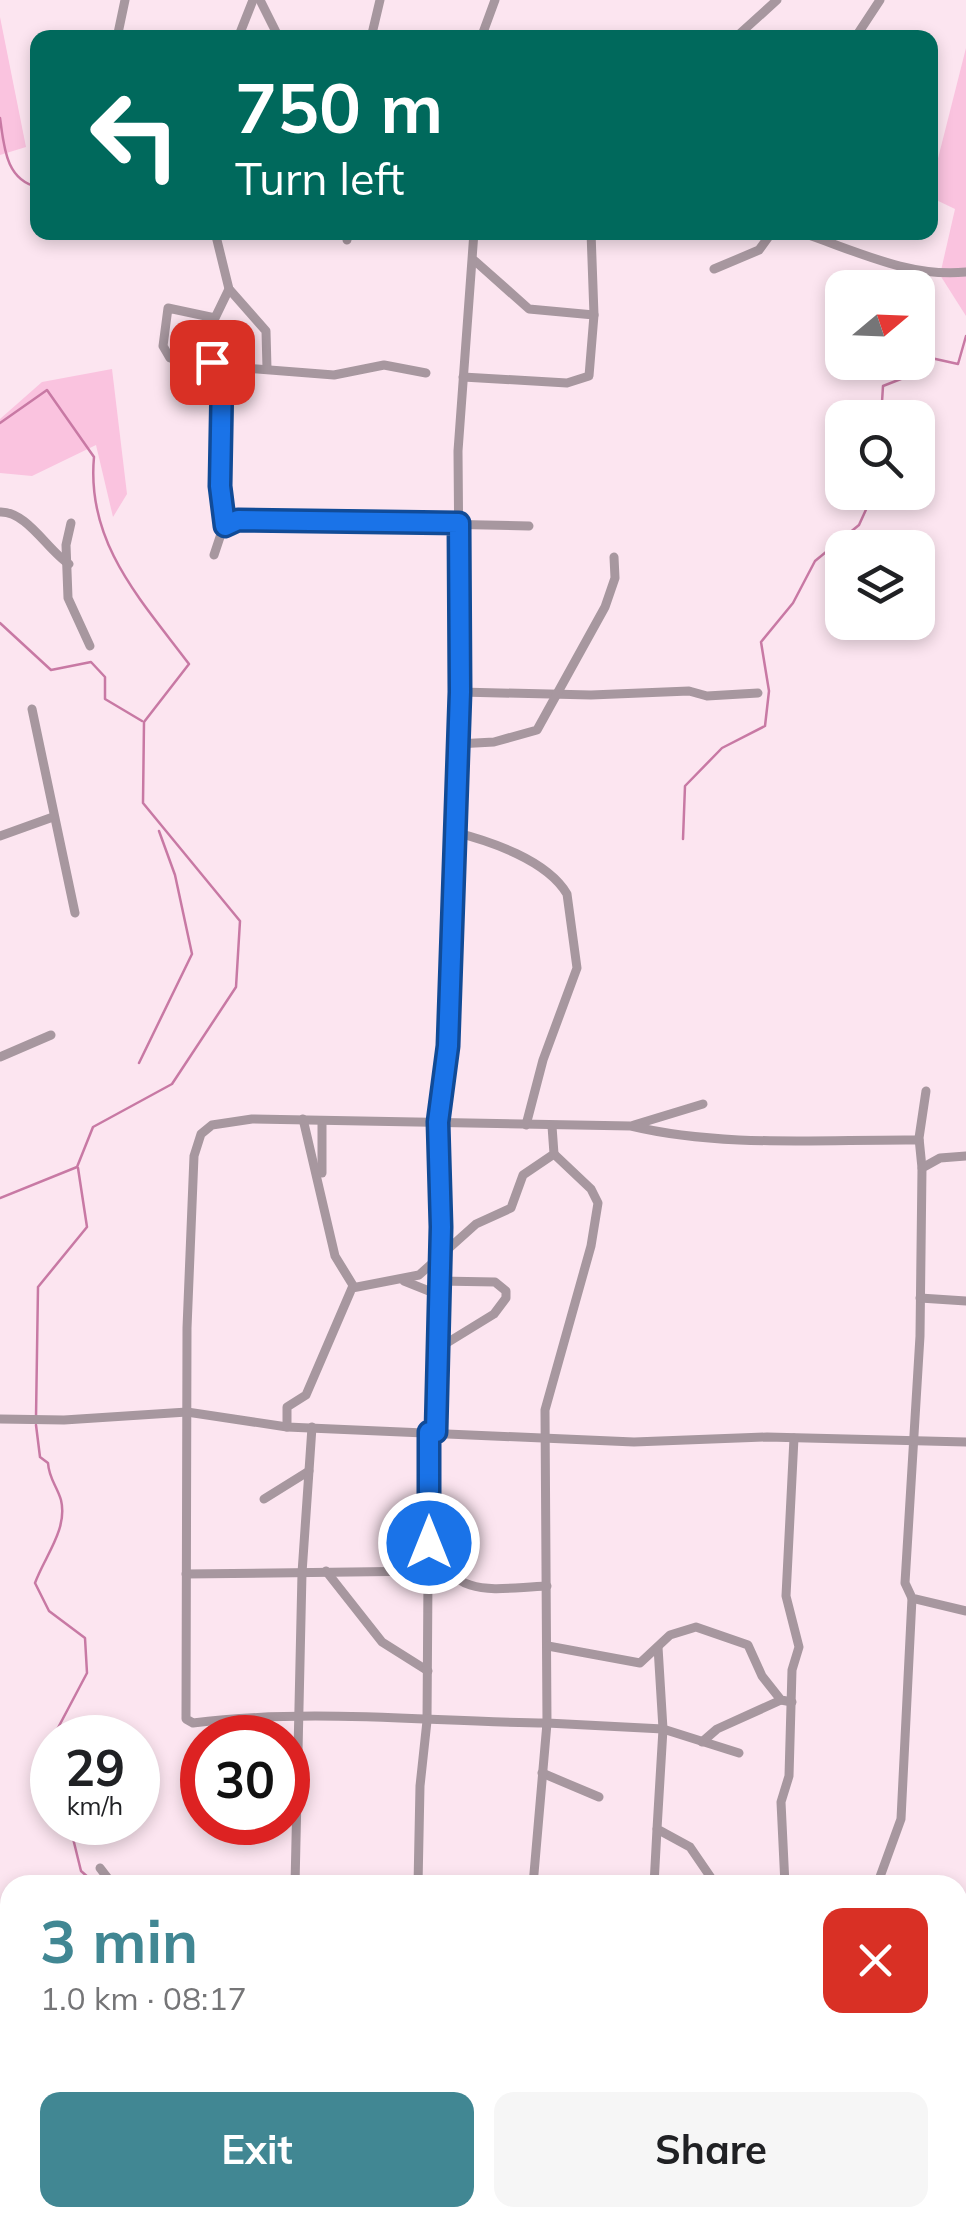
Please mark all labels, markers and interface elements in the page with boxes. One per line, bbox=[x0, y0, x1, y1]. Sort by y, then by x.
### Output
text: 750 m bbox=[235, 63, 443, 151]
icon: left bbox=[70, 70, 200, 200]
text: Turn left bbox=[235, 150, 404, 206]
north arrow bbox=[825, 270, 935, 380]
map controls bbox=[825, 270, 935, 640]
pin bbox=[170, 320, 255, 405]
icon: arrive bbox=[185, 335, 240, 390]
button: search bbox=[825, 400, 935, 510]
button: layers bbox=[825, 530, 935, 640]
position arrow bbox=[377, 1491, 481, 1595]
speed limit sign: 30 bbox=[180, 1715, 310, 1845]
text: 29 bbox=[65, 1736, 125, 1799]
text: km/h bbox=[67, 1790, 123, 1821]
text: 3 min bbox=[40, 1903, 198, 1978]
button: close bbox=[823, 1908, 928, 2013]
text: 1.0 km · 08:17 bbox=[40, 1978, 247, 2018]
button: Exit bbox=[40, 2092, 474, 2207]
button: Share bbox=[494, 2092, 928, 2207]

